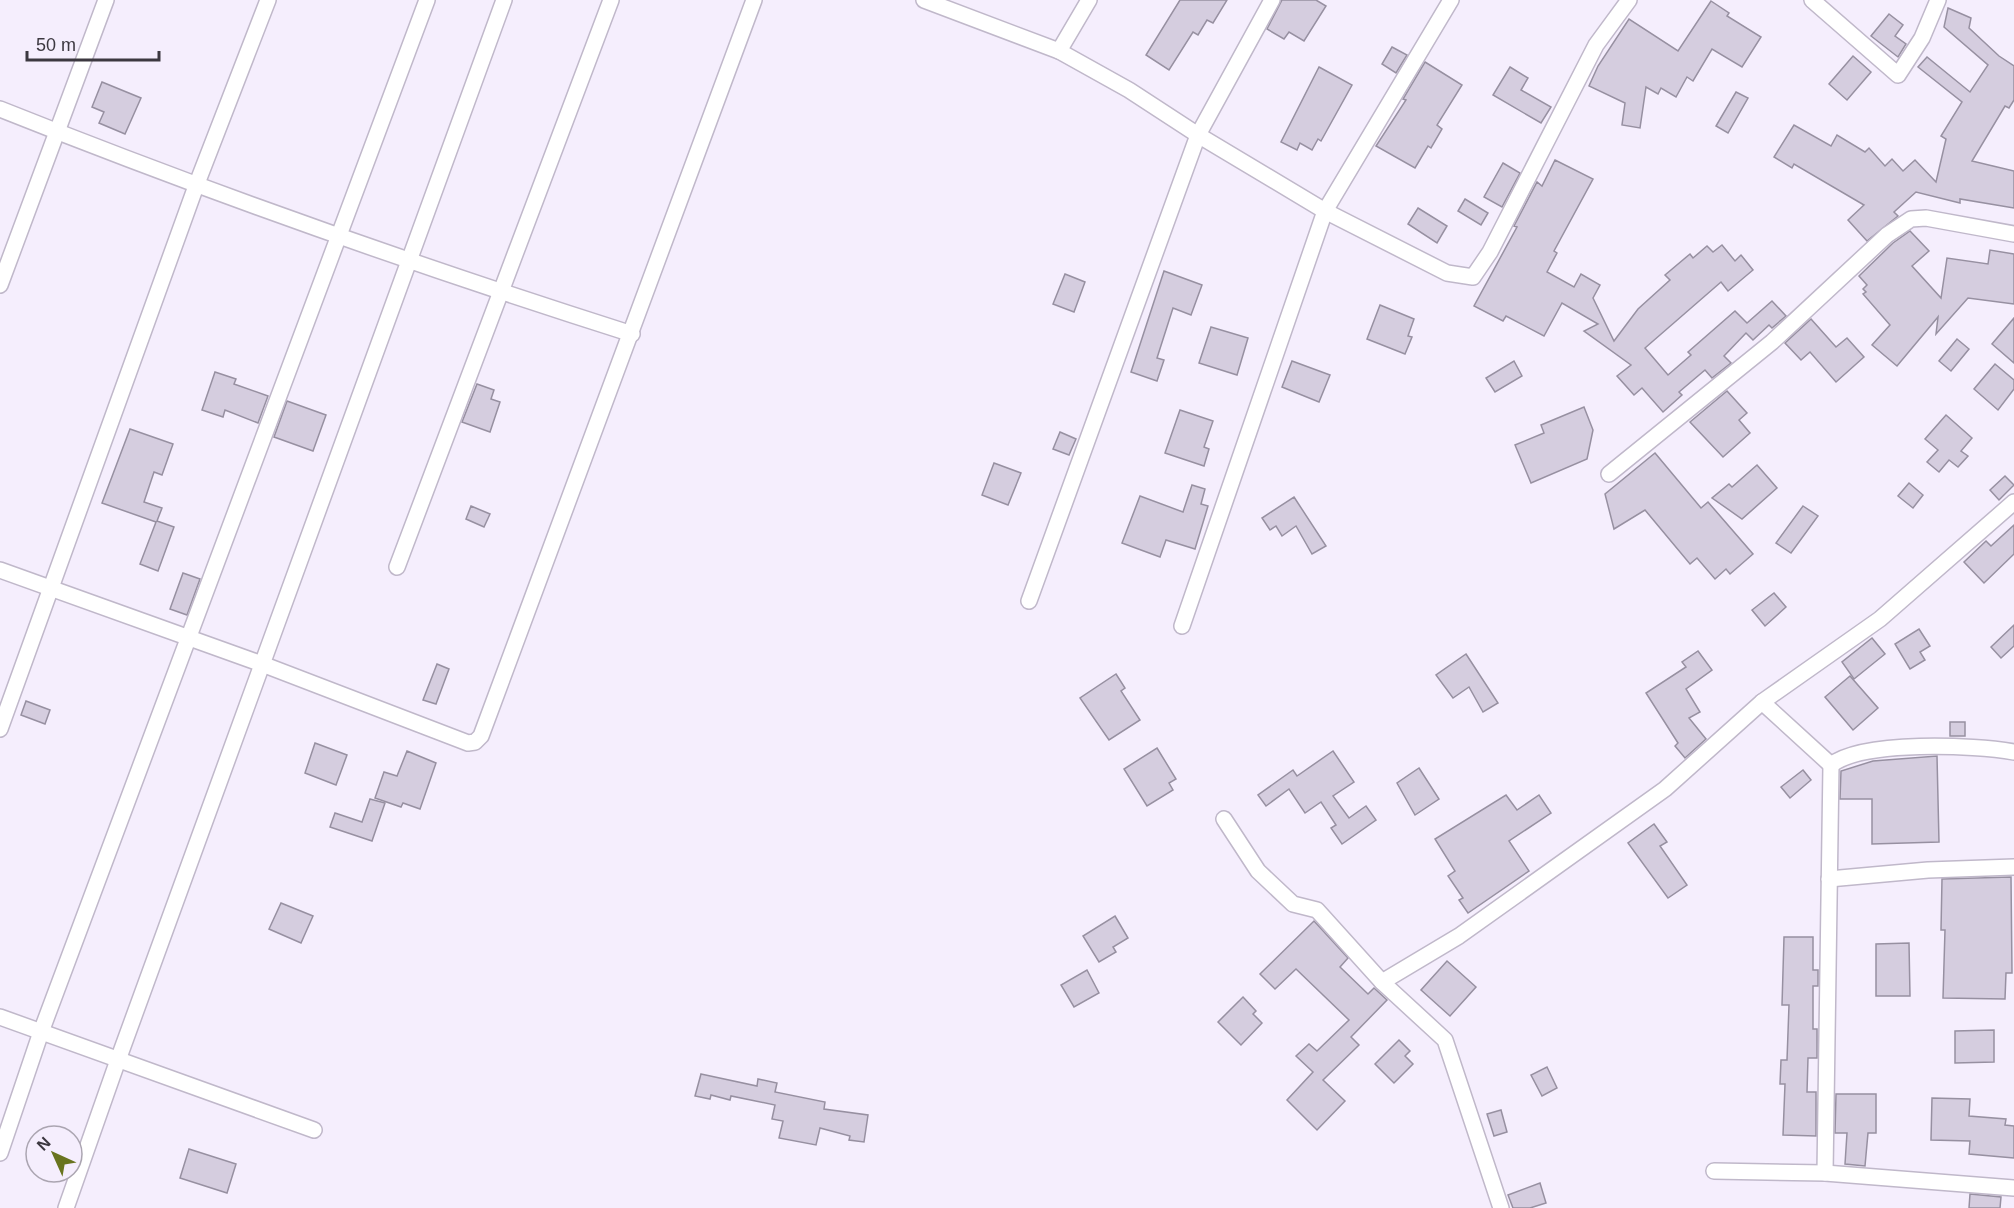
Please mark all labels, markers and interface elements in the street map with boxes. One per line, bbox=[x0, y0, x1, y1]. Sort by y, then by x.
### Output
scale bar bbox=[27, 24, 159, 62]
text: 50 m bbox=[36, 35, 76, 55]
north arrow bbox=[24, 1124, 84, 1184]
text: N bbox=[34, 1134, 54, 1154]

